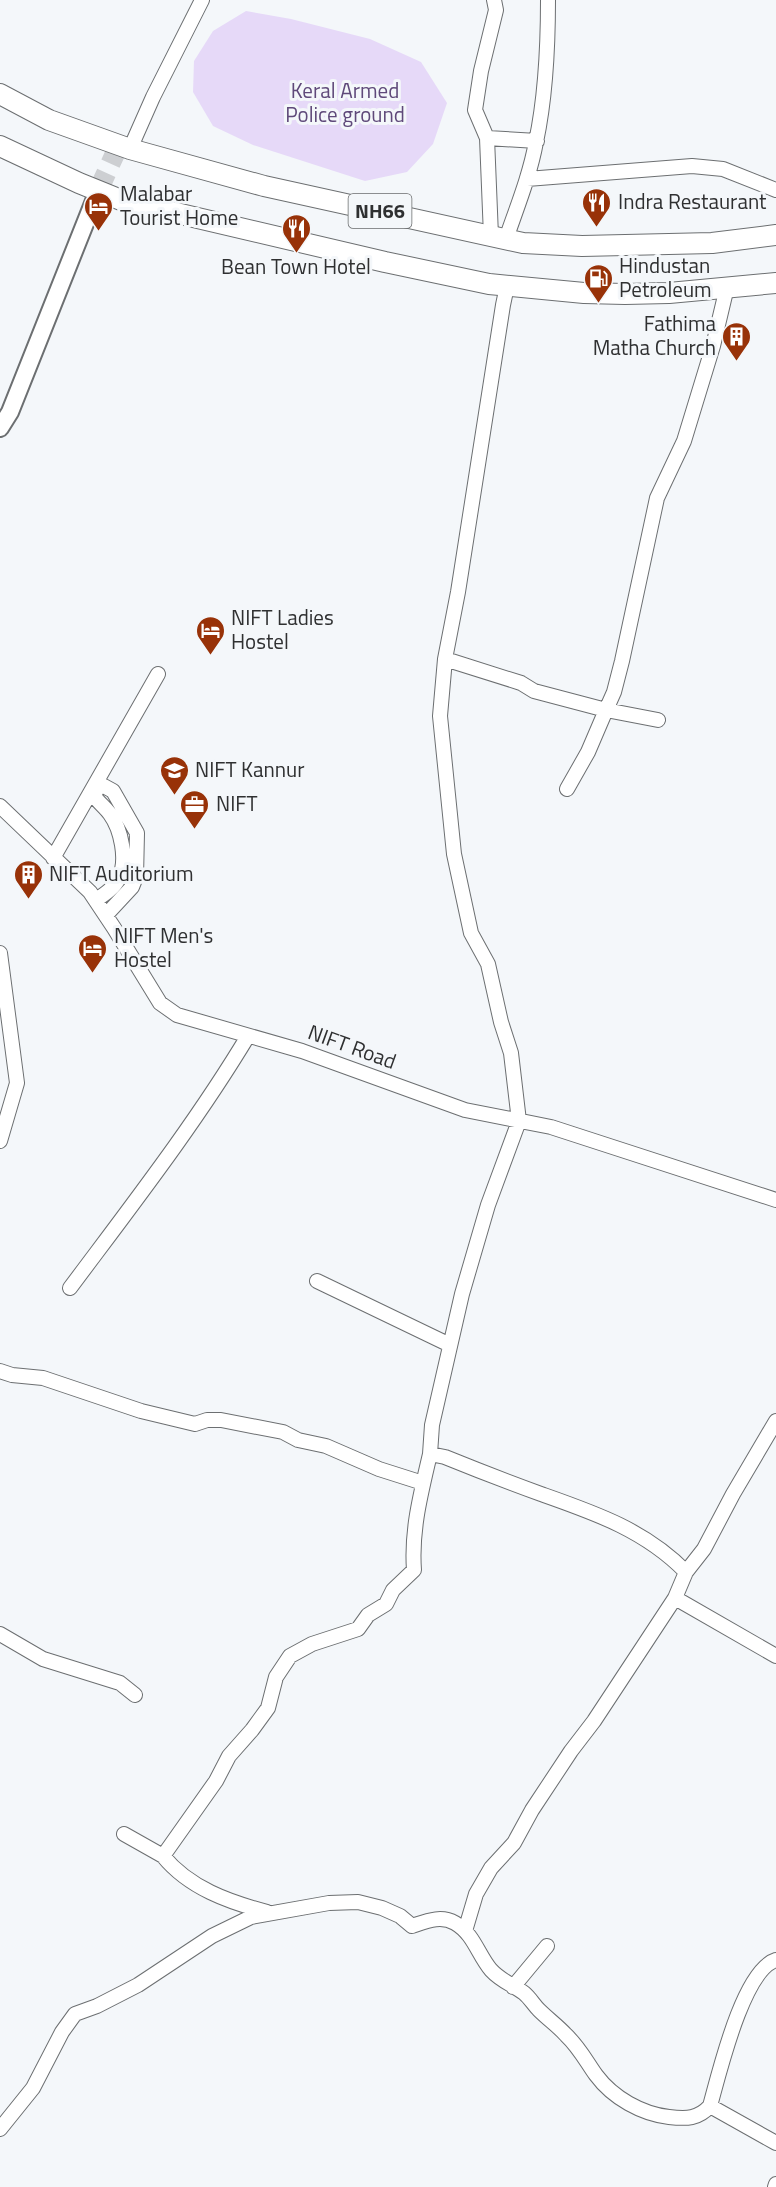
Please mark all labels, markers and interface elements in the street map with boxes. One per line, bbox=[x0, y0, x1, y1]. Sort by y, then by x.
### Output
park label: Keral Armed Police ground bbox=[285, 74, 405, 130]
place label: Malabar Tourist Home bbox=[120, 177, 238, 233]
place label: Indra Restaurant bbox=[618, 185, 767, 217]
restaurant icon: Indra Restaurant bbox=[581, 186, 613, 228]
hotel icon: Malabar Tourist Home bbox=[83, 190, 115, 232]
road number: NH66 bbox=[348, 194, 412, 228]
restaurant icon: Bean Town Hotel bbox=[280, 212, 312, 254]
place label: Hindustan Petroleum bbox=[619, 249, 712, 305]
place label: Bean Town Hotel bbox=[221, 250, 371, 282]
fuel station icon: Hindustan Petroleum bbox=[582, 262, 614, 304]
place label: Fathima Matha Church bbox=[593, 307, 716, 363]
building icon: Fathima Matha Church bbox=[721, 320, 753, 362]
place label: NIFT Ladies Hostel bbox=[231, 601, 334, 657]
hotel icon: NIFT Ladies Hostel bbox=[194, 614, 226, 656]
place label: NIFT Kannur bbox=[195, 753, 305, 785]
school or university icon: NIFT Kannur bbox=[158, 754, 190, 796]
place label: NIFT bbox=[216, 787, 257, 819]
office icon: NIFT bbox=[179, 788, 211, 830]
place label: NIFT Auditorium bbox=[49, 857, 193, 889]
building icon: NIFT Auditorium bbox=[12, 858, 44, 900]
place label: NIFT Men's Hostel bbox=[114, 919, 213, 975]
hotel icon: NIFT Men's Hostel bbox=[77, 932, 109, 974]
street label: NIFT Road bbox=[304, 1015, 401, 1077]

